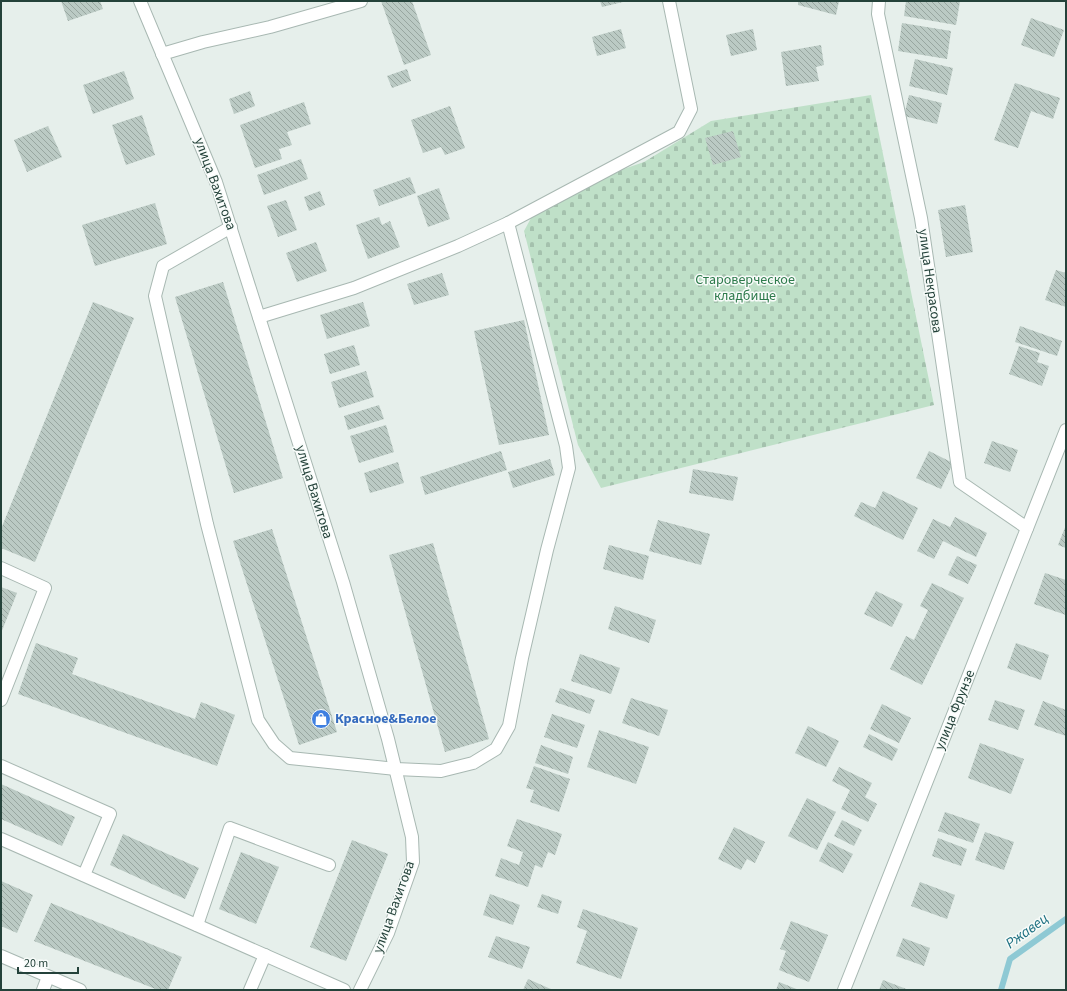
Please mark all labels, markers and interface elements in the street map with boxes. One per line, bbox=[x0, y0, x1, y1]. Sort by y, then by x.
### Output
street label: улица Вахитова bbox=[189, 135, 241, 233]
street label: улица Некрасова bbox=[913, 228, 947, 334]
park label: Староверческое кладбище bbox=[695, 270, 795, 306]
street label: улица Вахитова bbox=[290, 443, 338, 541]
street label: улица Фрунзе bbox=[930, 667, 980, 753]
shop icon: Красное&Белое bbox=[310, 708, 332, 730]
place label: Красное&Белое bbox=[335, 709, 437, 729]
street label: улица Вахитова bbox=[368, 858, 420, 956]
water label: Ржавец bbox=[1001, 908, 1053, 954]
scale bar bbox=[18, 949, 78, 975]
text: 20 m bbox=[24, 955, 48, 972]

